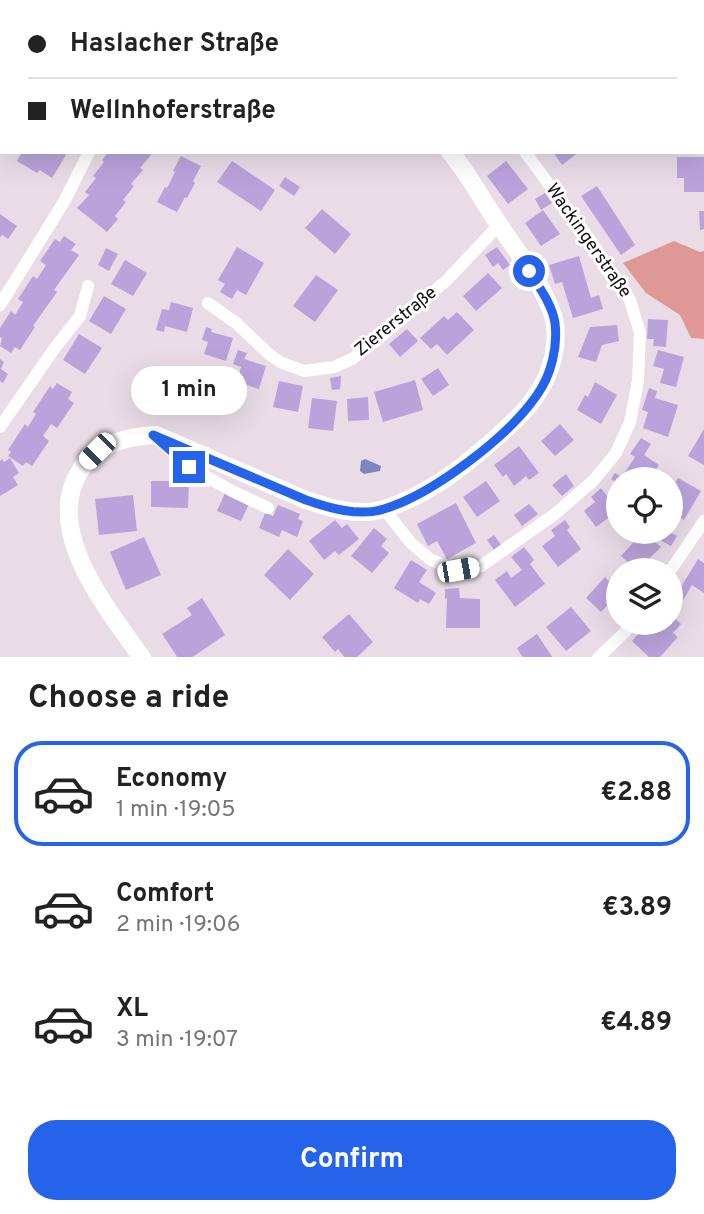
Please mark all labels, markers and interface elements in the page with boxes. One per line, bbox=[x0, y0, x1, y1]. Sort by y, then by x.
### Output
text: Haslacher Straße bbox=[70, 28, 279, 61]
text: Wellnhoferstraße bbox=[70, 95, 276, 128]
street label: Wackingerstraße bbox=[540, 179, 636, 303]
route start bbox=[513, 255, 545, 287]
street label: Ziererstraße bbox=[350, 282, 442, 362]
callout: 1 min bbox=[131, 365, 247, 414]
text: 1 min bbox=[161, 376, 217, 405]
car bbox=[75, 429, 120, 473]
route end bbox=[173, 451, 205, 483]
map controls bbox=[606, 467, 683, 635]
button: locate bbox=[606, 467, 683, 544]
car bbox=[436, 556, 481, 584]
button: layers bbox=[606, 558, 683, 635]
text: Choose a ride bbox=[28, 679, 229, 719]
icon: car bbox=[32, 762, 95, 825]
text: Economy bbox=[116, 763, 227, 796]
text: €2.88 bbox=[601, 777, 672, 810]
text: 1 min · 19:05 bbox=[116, 796, 236, 825]
icon: car bbox=[32, 877, 95, 940]
text: Comfort bbox=[116, 878, 214, 911]
text: €3.89 bbox=[602, 892, 672, 925]
text: 2 min · 19:06 bbox=[116, 911, 241, 940]
icon: car bbox=[32, 992, 95, 1055]
text: XL bbox=[116, 993, 148, 1026]
text: €4.89 bbox=[600, 1007, 672, 1040]
text: 3 min · 19:07 bbox=[116, 1026, 238, 1055]
button: Confirm bbox=[28, 1120, 676, 1200]

